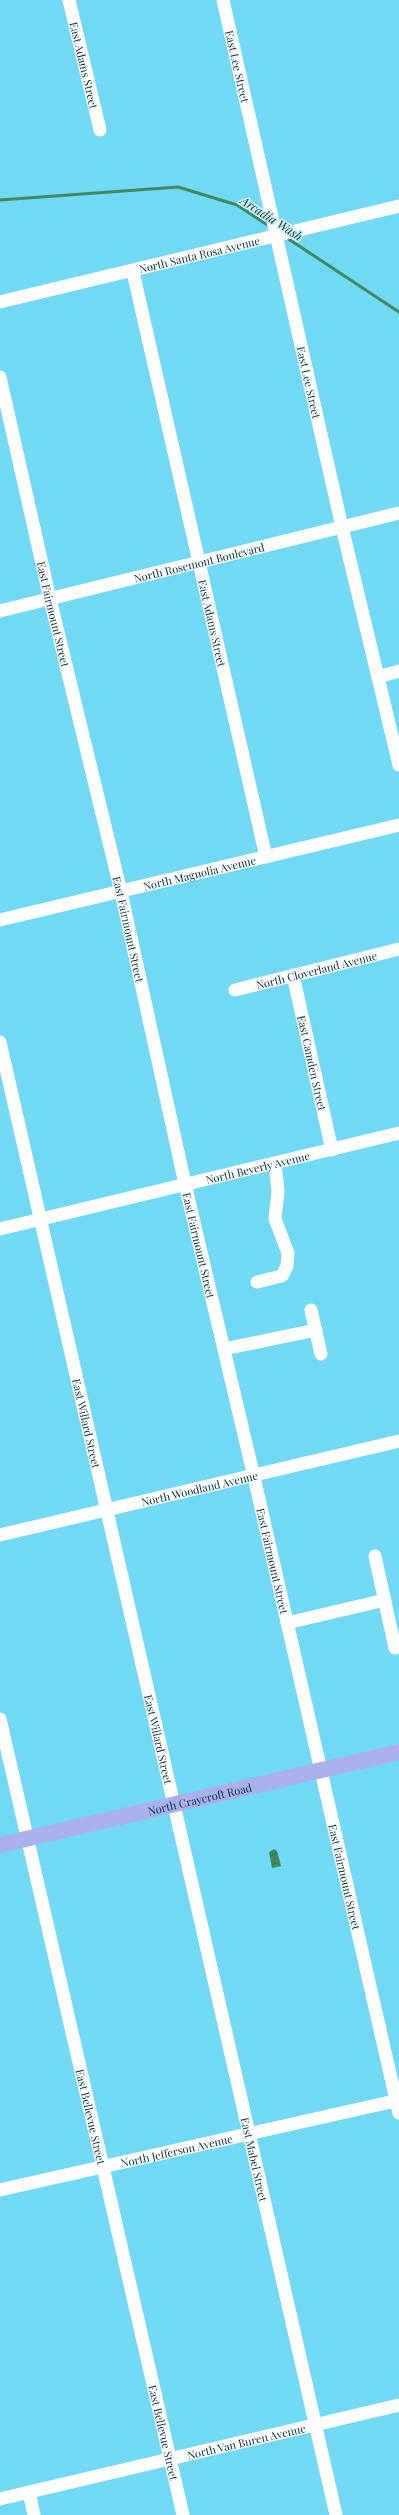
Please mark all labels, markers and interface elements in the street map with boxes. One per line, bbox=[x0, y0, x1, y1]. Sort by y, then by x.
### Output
street label: East Adams Street bbox=[67, 20, 102, 110]
street label: East Lee Street bbox=[223, 29, 253, 104]
water label: Arcadia Wash bbox=[236, 191, 306, 244]
street label: North Santa Rosa Avenue bbox=[137, 232, 262, 276]
street label: East Lee Street bbox=[294, 345, 325, 420]
street label: North Rosemont Boulevard bbox=[132, 539, 266, 585]
street label: East Fairmount Street bbox=[34, 560, 74, 668]
street label: East Adams Street bbox=[196, 578, 230, 668]
street label: North Magnolia Avenue bbox=[142, 852, 258, 893]
street label: East Fairmount Street bbox=[110, 875, 148, 984]
street label: North Cloverland Avenue bbox=[254, 947, 379, 992]
street label: East Camden Street bbox=[295, 1014, 331, 1112]
street label: North Beverly Avenue bbox=[204, 1147, 312, 1187]
street label: East Fairmount Street bbox=[180, 1191, 219, 1300]
street label: East Willard Street bbox=[69, 1377, 104, 1470]
street label: North Woodland Avenue bbox=[140, 1467, 260, 1509]
street label: East Fairmount Street bbox=[254, 1506, 292, 1615]
street label: East Willard Street bbox=[142, 1693, 177, 1785]
street label: North Craycroft Road bbox=[146, 1779, 254, 1818]
street label: East Fairmount Street bbox=[326, 1822, 364, 1931]
street label: East Bellevue Street bbox=[73, 2067, 110, 2166]
street label: East Mabel Street bbox=[238, 2116, 272, 2203]
street label: North Jefferson Avenue bbox=[119, 2130, 234, 2170]
street label: East Bellevue Street bbox=[146, 2383, 182, 2482]
street label: North Van Buren Avenue bbox=[186, 2420, 307, 2462]

